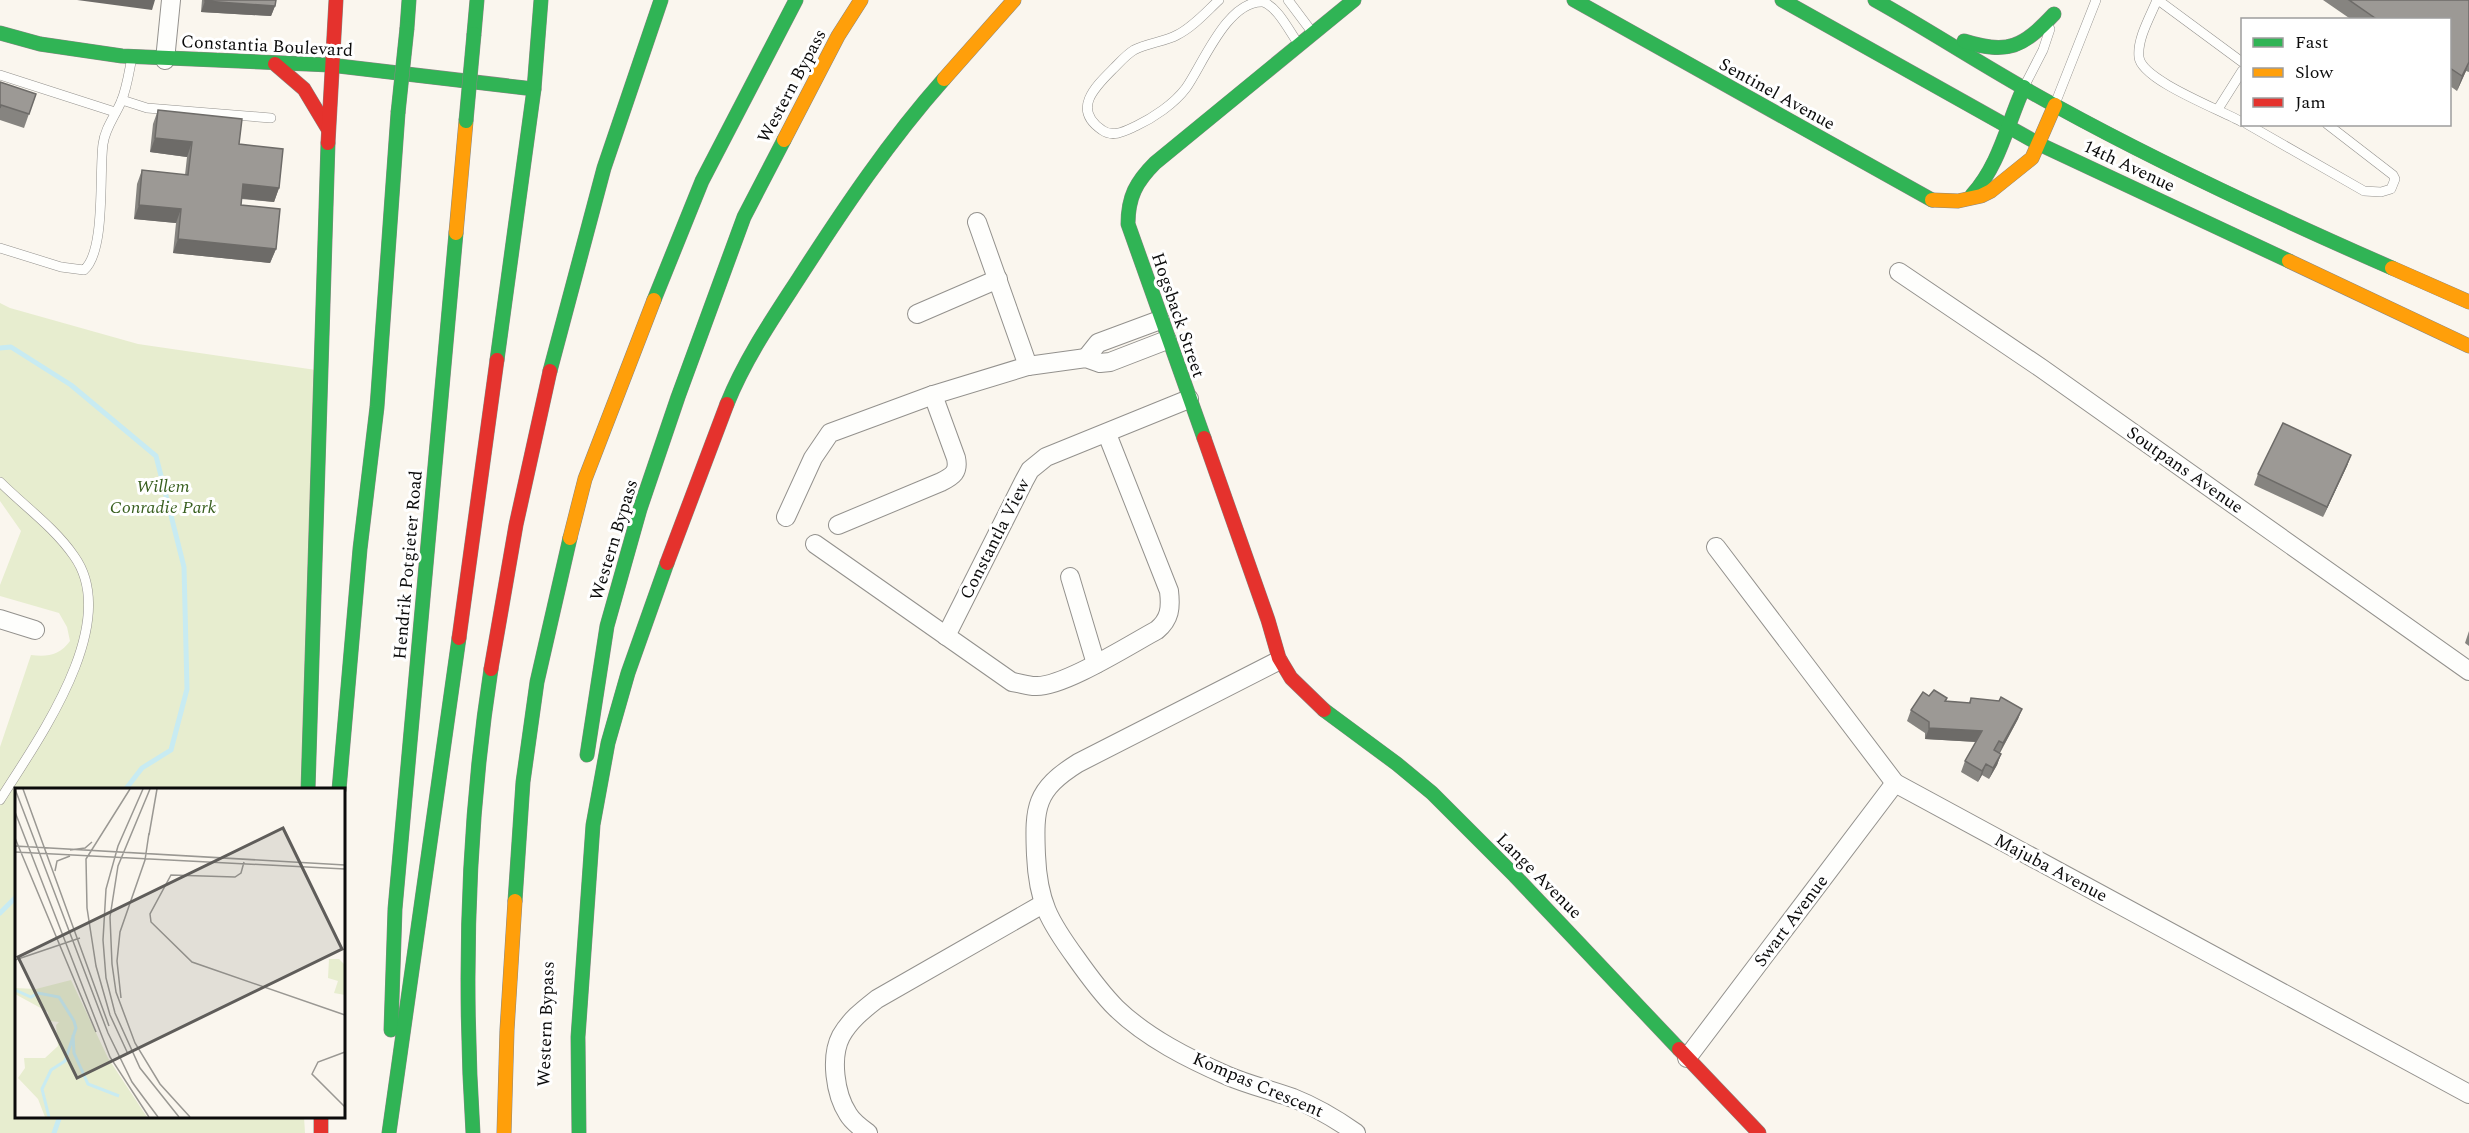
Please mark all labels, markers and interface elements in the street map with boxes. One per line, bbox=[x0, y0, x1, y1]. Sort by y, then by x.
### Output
legend bbox=[2241, 18, 2451, 126]
street label: Western Bypass bbox=[751, 24, 833, 148]
street label: Constantia Boulevard bbox=[180, 28, 354, 64]
text: Fast bbox=[2295, 29, 2328, 56]
street label: Sentinel Avenue bbox=[1714, 51, 1840, 137]
text: Slow bbox=[2295, 59, 2334, 86]
text: Jam bbox=[2295, 89, 2326, 116]
street label: 14th Avenue bbox=[2079, 133, 2179, 199]
street label: Hogsback Street bbox=[1144, 249, 1212, 381]
street label: Soutpans Avenue bbox=[2121, 419, 2249, 521]
street label: Hendrik Potgieter Road bbox=[386, 469, 430, 661]
park label: Willem Conradie Park bbox=[110, 473, 217, 521]
street label: Constantla View bbox=[953, 473, 1037, 604]
street label: Western Bypass bbox=[583, 476, 645, 604]
inset map bbox=[15, 788, 345, 1118]
street label: Lange Avenue bbox=[1490, 827, 1588, 925]
street label: Majuba Avenue bbox=[1990, 827, 2112, 909]
street label: Swart Avenue bbox=[1747, 869, 1835, 973]
street label: Western Bypass bbox=[530, 961, 562, 1087]
street label: Kompas Crescent bbox=[1188, 1045, 1328, 1125]

